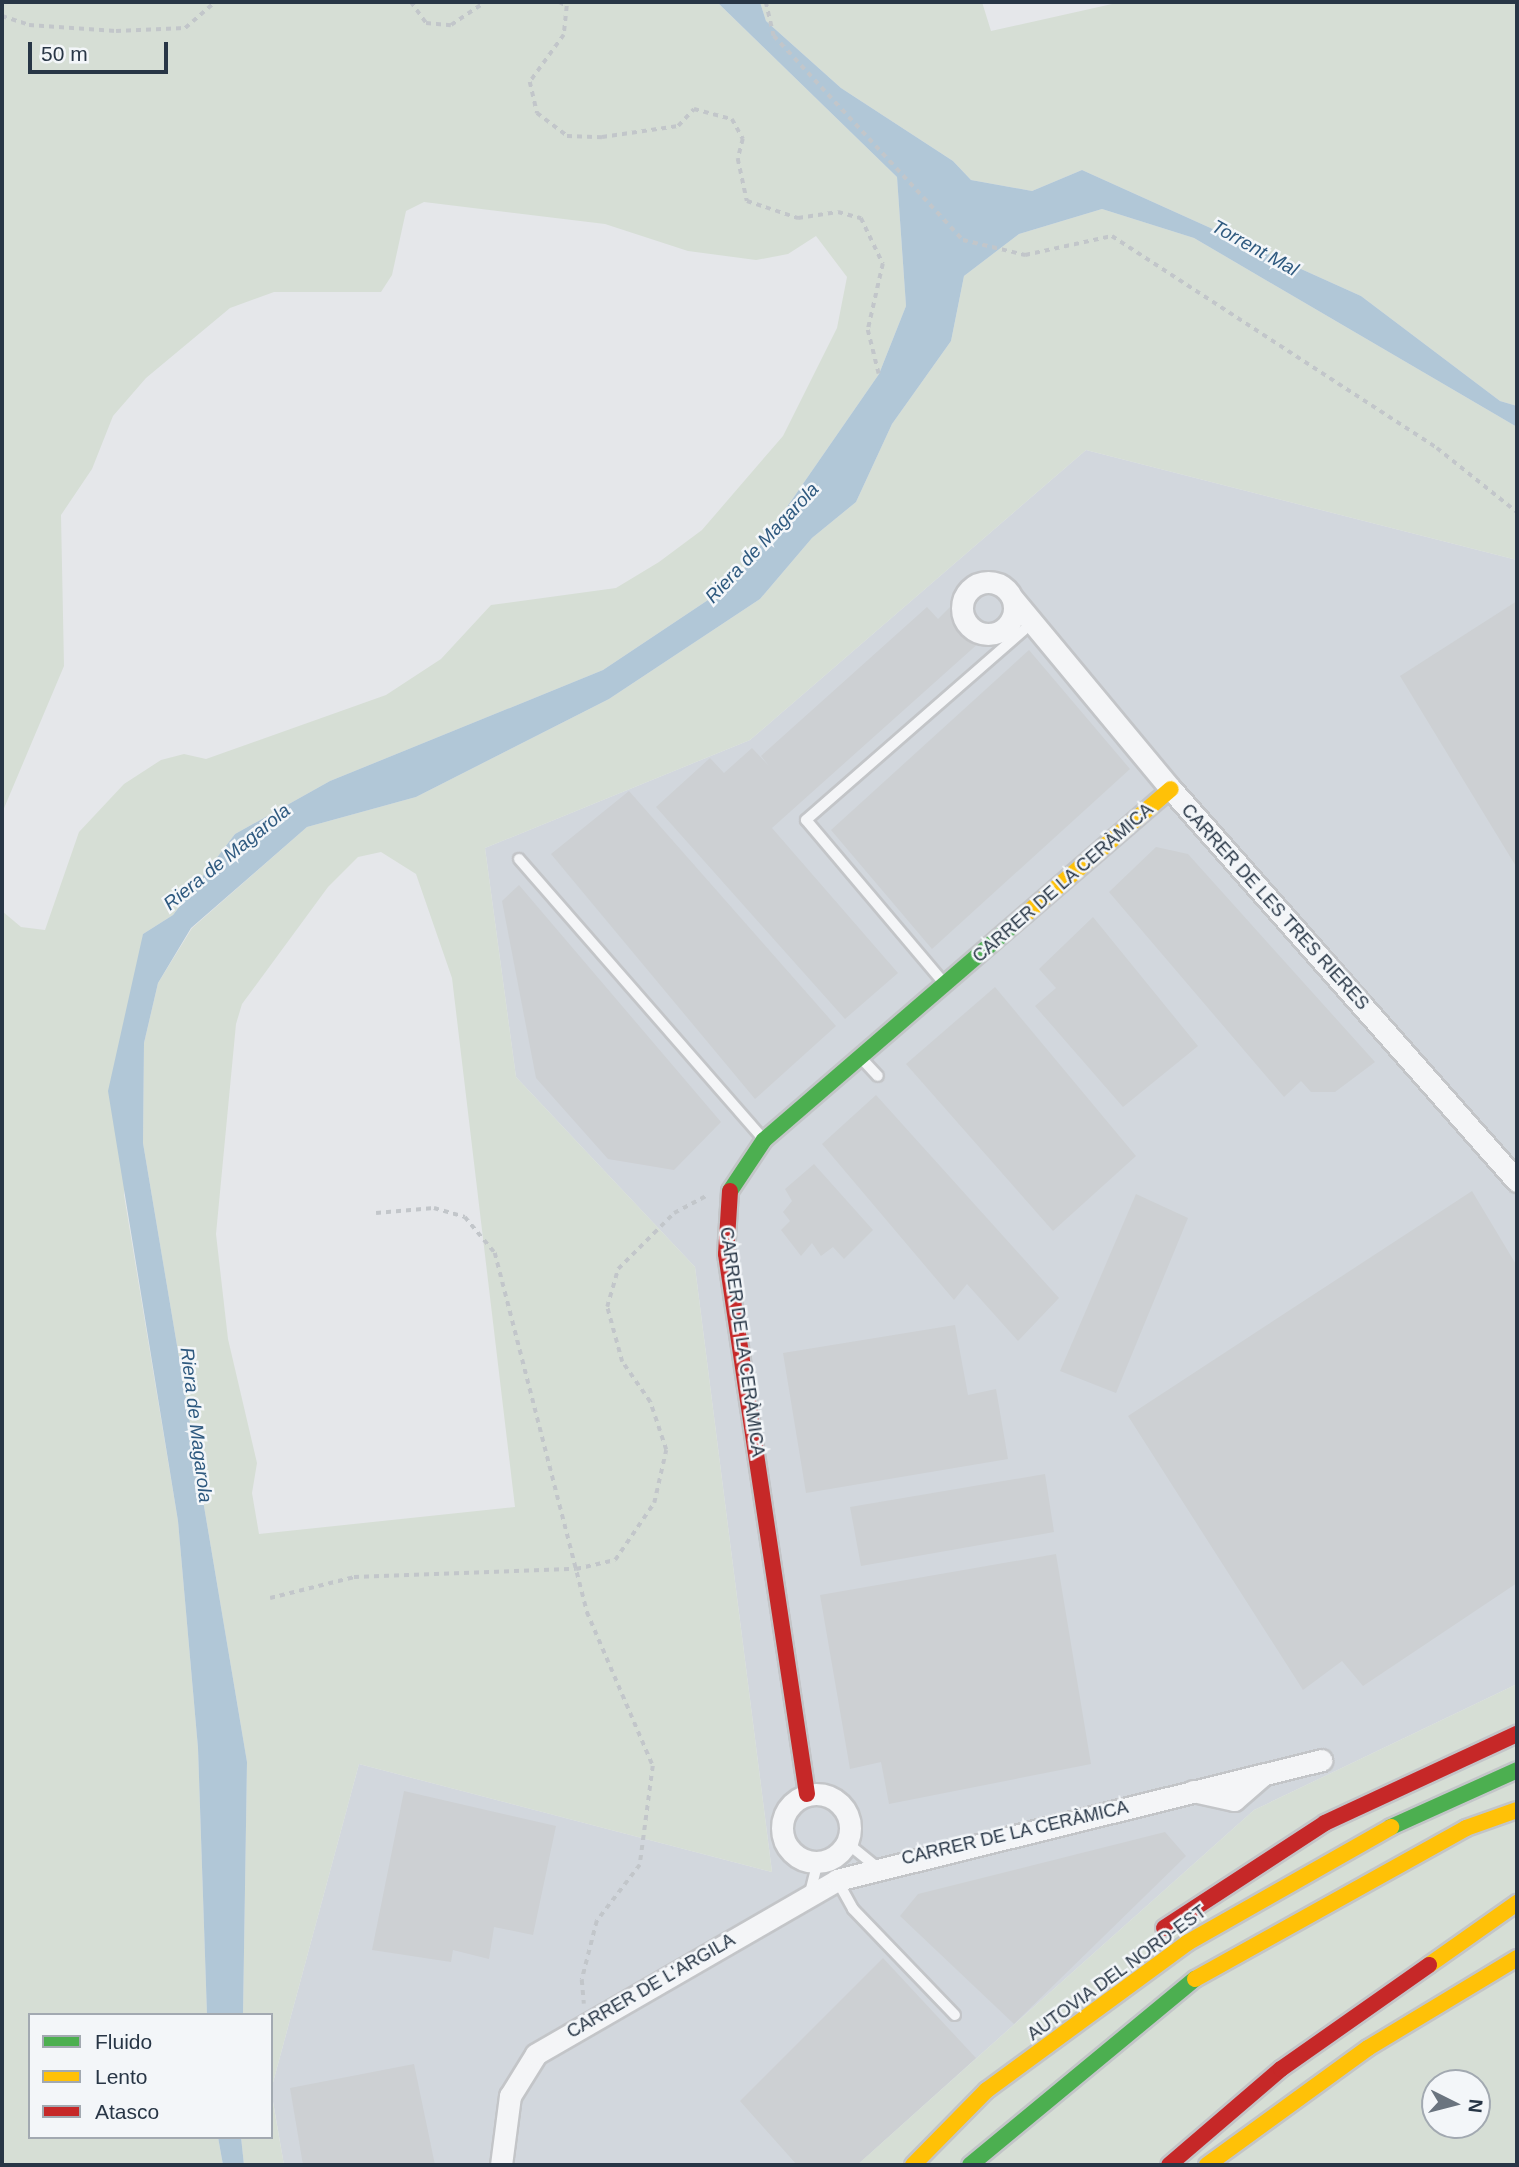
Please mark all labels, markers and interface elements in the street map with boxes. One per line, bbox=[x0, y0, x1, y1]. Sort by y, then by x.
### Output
scale bar bbox=[32, 28, 172, 72]
text: 50 m bbox=[41, 42, 88, 65]
water label: Torrent Mal bbox=[1208, 215, 1302, 281]
water label: Riera de Magarola bbox=[700, 478, 824, 608]
street label: CARRER DE LA CERÀMICA bbox=[968, 798, 1158, 968]
water label: Riera de Magarola bbox=[159, 799, 295, 915]
street label: CARRER DE LES TRES RIERES bbox=[1177, 799, 1373, 1015]
street label: CARRER DE LA CERÀMICA bbox=[715, 1225, 769, 1459]
water label: Riera de Magarola bbox=[175, 1346, 217, 1504]
street label: CARRER DE LA CERÀMICA bbox=[899, 1796, 1131, 1870]
street label: AUTOVIA DEL NORD-EST bbox=[1023, 1900, 1211, 2046]
street label: CARRER DE L'ARGILA bbox=[563, 1929, 739, 2043]
legend bbox=[28, 2013, 273, 2139]
text: Fluido bbox=[95, 2030, 152, 2053]
text: Lento bbox=[95, 2065, 148, 2088]
north arrow bbox=[1421, 2069, 1491, 2139]
text: N bbox=[1464, 2098, 1487, 2114]
text: Atasco bbox=[95, 2100, 159, 2123]

